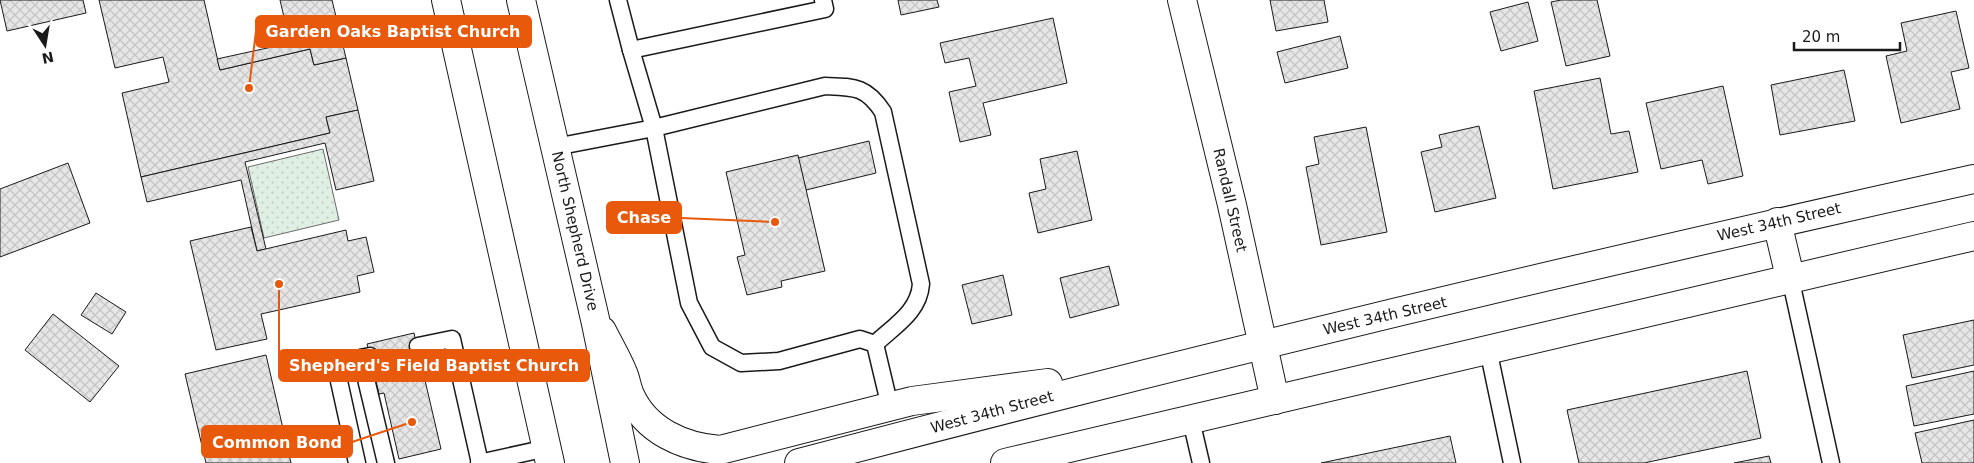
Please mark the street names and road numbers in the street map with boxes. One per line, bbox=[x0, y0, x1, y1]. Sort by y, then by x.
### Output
street label: Randall Street bbox=[1209, 146, 1251, 254]
street label: North Shepherd Drive bbox=[548, 149, 602, 313]
street label: West 34th Street bbox=[1715, 199, 1843, 245]
street label: West 34th Street bbox=[1321, 293, 1449, 339]
street label: West 34th Street bbox=[929, 387, 1056, 437]

